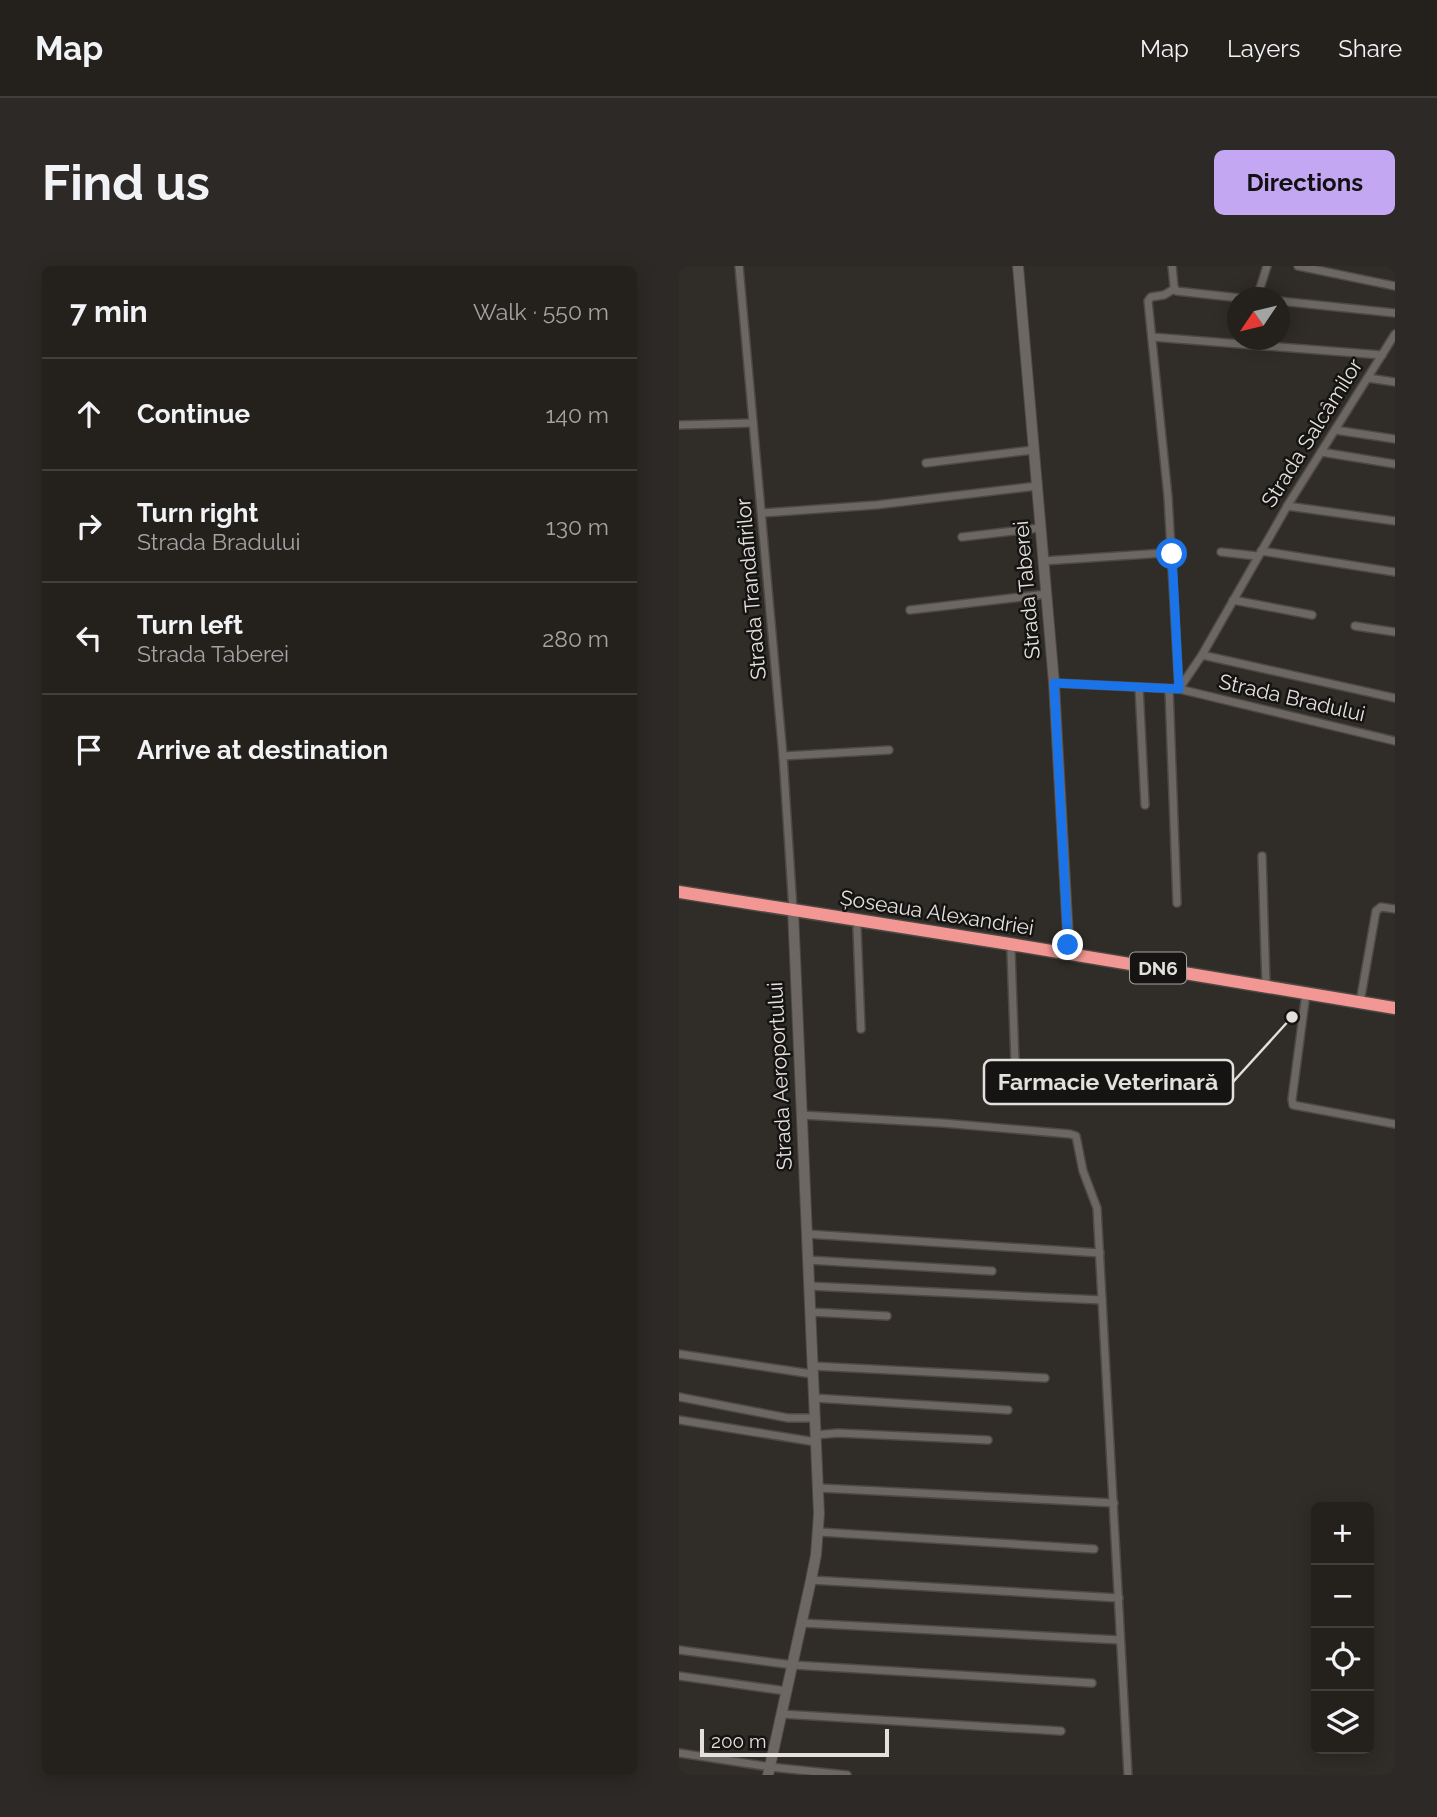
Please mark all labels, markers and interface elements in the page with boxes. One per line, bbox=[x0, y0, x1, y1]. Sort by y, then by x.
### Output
text: Map bbox=[35, 29, 103, 68]
text: Map bbox=[1140, 34, 1189, 63]
text: Layers bbox=[1227, 34, 1300, 63]
text: Share bbox=[1338, 34, 1402, 63]
button: Directions bbox=[1214, 150, 1395, 215]
text: Find us bbox=[42, 154, 210, 211]
north arrow bbox=[1227, 287, 1290, 350]
text: 7 min bbox=[70, 294, 148, 329]
text: Walk · 550 m bbox=[473, 298, 609, 325]
street label: Strada Salcâmilor bbox=[1256, 353, 1368, 512]
icon: ahead bbox=[70, 395, 108, 433]
text: Continue bbox=[137, 399, 250, 429]
text: 140 m bbox=[546, 401, 609, 428]
street label: Strada Trandafirilor bbox=[730, 497, 771, 681]
text: Turn right bbox=[137, 498, 258, 528]
icon: right bbox=[70, 507, 108, 545]
text: 130 m bbox=[546, 513, 609, 540]
street label: Strada Taberei bbox=[1008, 520, 1045, 660]
text: Strada Bradului bbox=[137, 528, 301, 555]
route start bbox=[1156, 538, 1187, 569]
text: Turn left bbox=[137, 610, 243, 640]
icon: left bbox=[70, 619, 108, 657]
text: 280 m bbox=[542, 625, 609, 652]
text: Strada Taberei bbox=[137, 640, 289, 667]
street label: Strada Bradului bbox=[1217, 669, 1368, 726]
icon: arrive bbox=[70, 731, 108, 769]
text: Arrive at destination bbox=[137, 735, 388, 765]
street label: Șoseaua Alexandriei bbox=[838, 885, 1036, 940]
route end bbox=[1052, 929, 1083, 960]
road number: DN6 bbox=[1130, 953, 1186, 984]
street label: Strada Aeroportului bbox=[762, 981, 797, 1171]
callout: Farmacie Veterinară bbox=[984, 1060, 1233, 1104]
text: Farmacie Veterinară bbox=[998, 1068, 1218, 1095]
map controls bbox=[1311, 1502, 1374, 1754]
button: + bbox=[1311, 1502, 1374, 1565]
button: − bbox=[1311, 1565, 1374, 1628]
button: locate bbox=[1311, 1628, 1374, 1691]
button: layers bbox=[1311, 1691, 1374, 1754]
scale bar bbox=[700, 1726, 889, 1758]
text: 200 m bbox=[711, 1730, 766, 1752]

